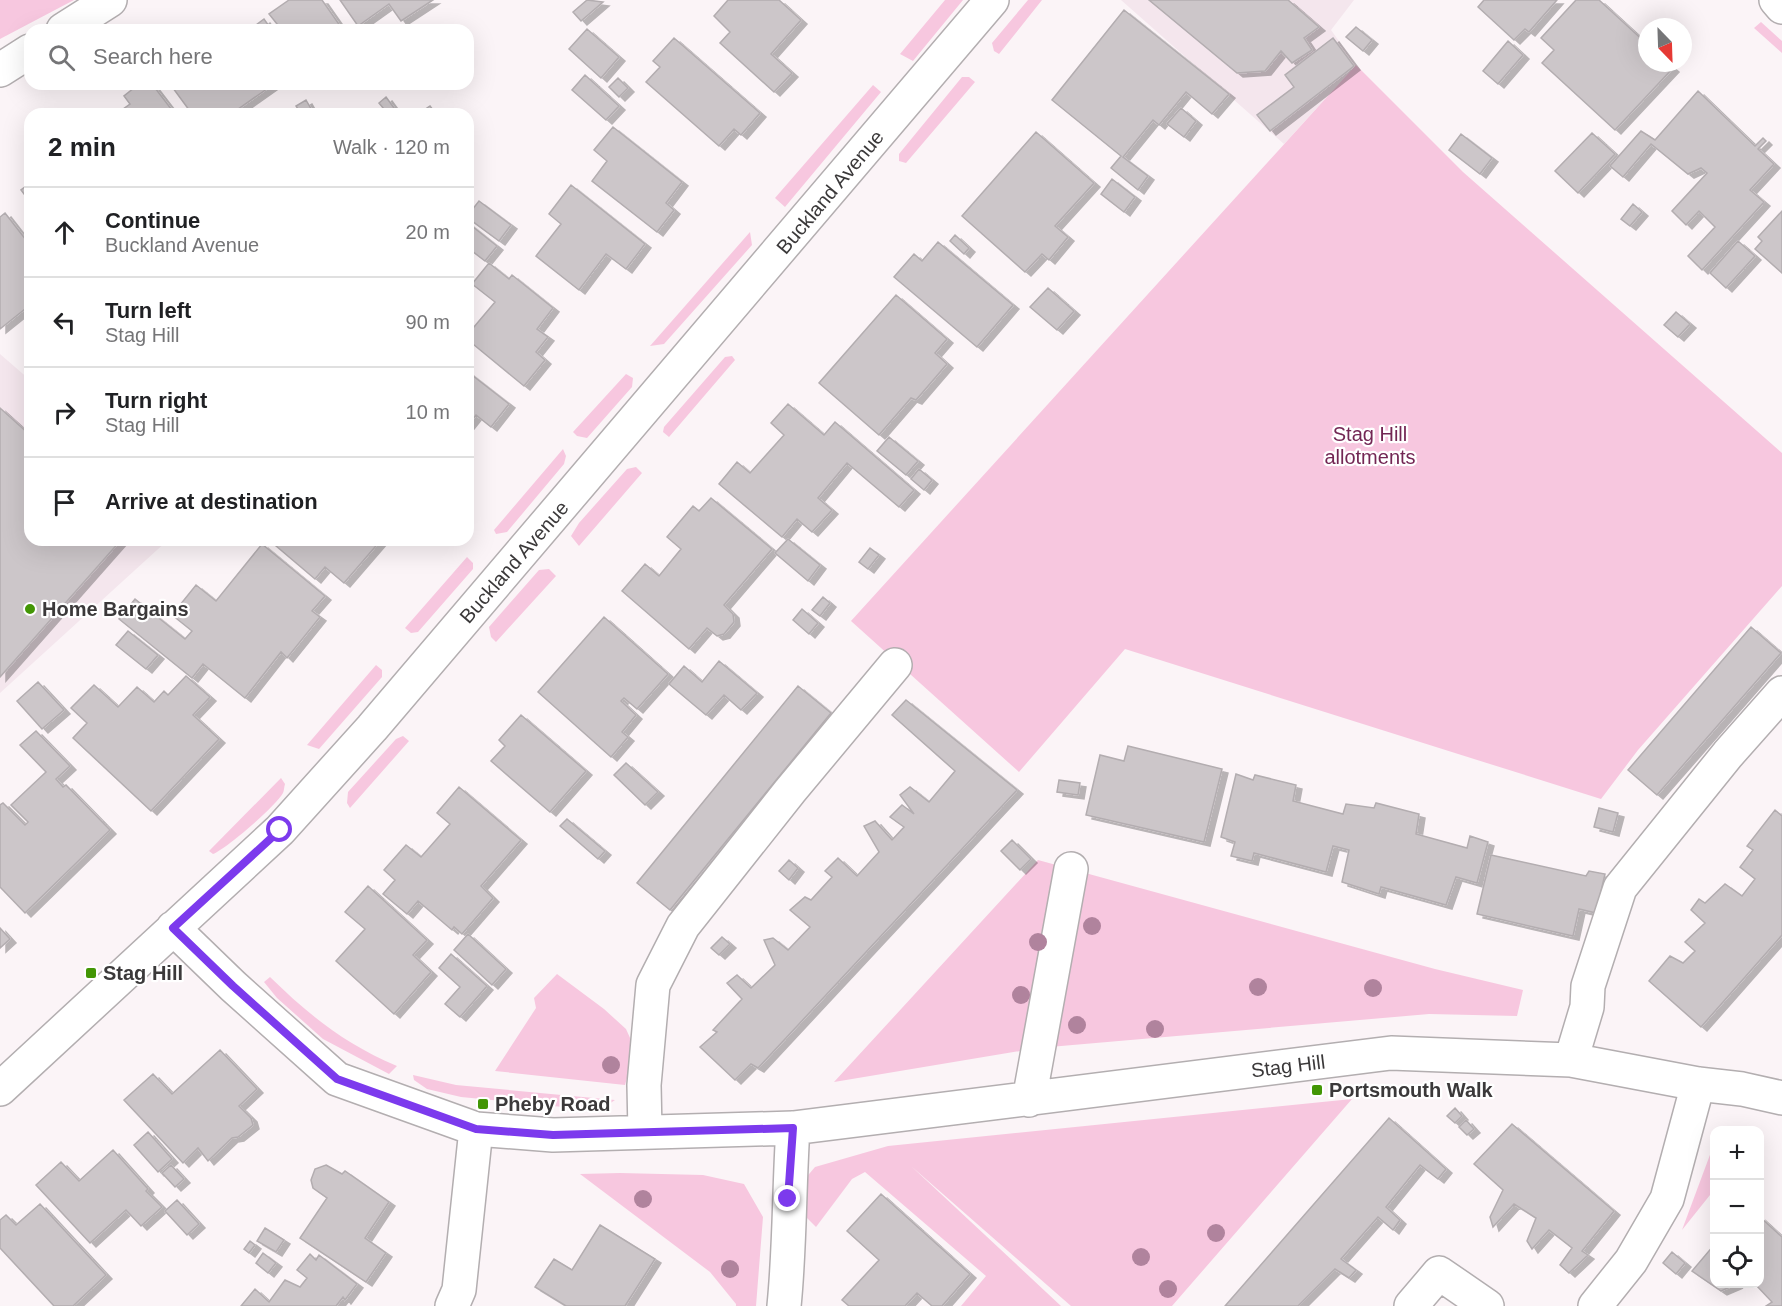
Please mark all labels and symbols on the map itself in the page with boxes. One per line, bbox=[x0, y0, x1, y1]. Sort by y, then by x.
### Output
north arrow bbox=[1638, 18, 1692, 72]
street label: Buckland Avenue bbox=[772, 126, 888, 258]
park label: Stag Hill allotments bbox=[1324, 423, 1416, 468]
street label: Buckland Avenue bbox=[455, 497, 573, 627]
place label: Home Bargains bbox=[42, 598, 189, 620]
marker: Home Bargains bbox=[23, 602, 37, 616]
route start bbox=[266, 816, 292, 842]
place label: Stag Hill bbox=[103, 962, 183, 984]
marker: Stag Hill bbox=[84, 966, 98, 980]
street label: Stag Hill bbox=[1250, 1051, 1326, 1081]
place label: Portsmouth Walk bbox=[1329, 1079, 1494, 1101]
marker: Portsmouth Walk bbox=[1310, 1083, 1324, 1097]
place label: Pheby Road bbox=[495, 1093, 611, 1115]
marker: Pheby Road bbox=[476, 1097, 490, 1111]
route end bbox=[774, 1185, 800, 1211]

